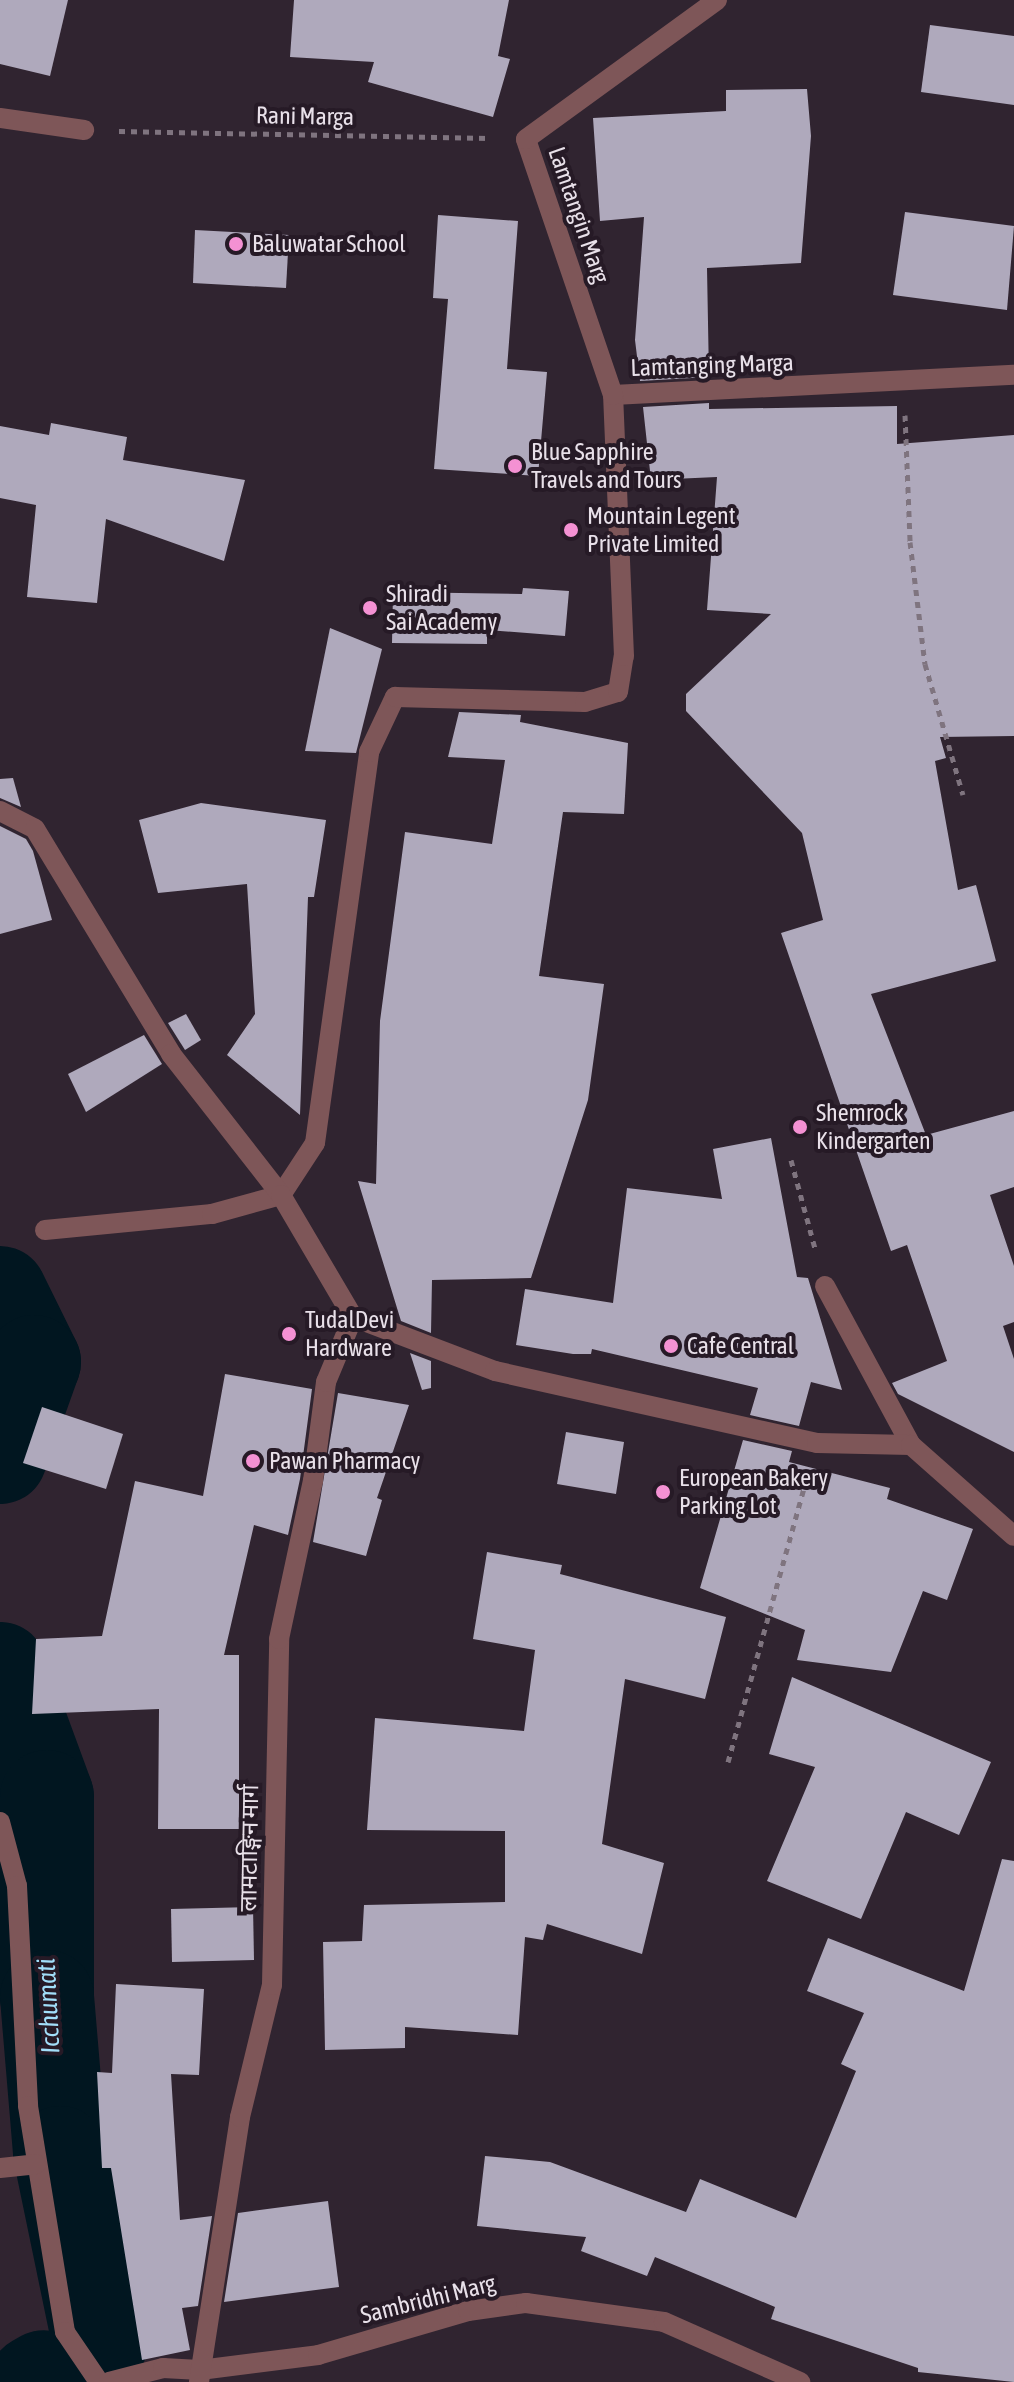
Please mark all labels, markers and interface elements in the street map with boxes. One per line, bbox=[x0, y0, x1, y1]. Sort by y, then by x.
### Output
street label: Rani Marga bbox=[256, 101, 354, 131]
street label: Lamtangin Marg bbox=[542, 143, 616, 287]
place label: Baluwatar School bbox=[252, 230, 406, 258]
marker: Baluwatar School bbox=[227, 235, 245, 253]
street label: Lamtanging Marga bbox=[630, 348, 794, 382]
place label: Blue Sapphire Travels and Tours bbox=[531, 438, 682, 494]
marker: Blue Sapphire Travels and Tours bbox=[506, 457, 524, 475]
place label: Mountain Legent Private Limited bbox=[587, 502, 736, 558]
marker: Mountain Legent Private Limited bbox=[562, 521, 580, 539]
place label: Shiradi Sai Academy bbox=[386, 580, 497, 636]
marker: Shiradi Sai Academy bbox=[361, 599, 379, 617]
place label: Shemrock Kindergarten bbox=[816, 1099, 931, 1155]
marker: Shemrock Kindergarten bbox=[791, 1118, 809, 1136]
place label: TudalDevi Hardware bbox=[305, 1306, 394, 1362]
marker: TudalDevi Hardware bbox=[280, 1325, 298, 1343]
place label: Cafe Central bbox=[687, 1332, 794, 1360]
marker: Cafe Central bbox=[662, 1337, 680, 1355]
place label: Pawan Pharmacy bbox=[269, 1447, 420, 1475]
marker: Pawan Pharmacy bbox=[244, 1452, 262, 1470]
place label: European Bakery Parking Lot bbox=[679, 1464, 828, 1520]
marker: European Bakery Parking Lot bbox=[654, 1483, 672, 1501]
street label: लामटाङ्गिन मार्ग bbox=[233, 1784, 265, 1912]
water label: Icchumati bbox=[31, 1958, 67, 2054]
street label: Sambridhi Marg bbox=[357, 2268, 499, 2330]

